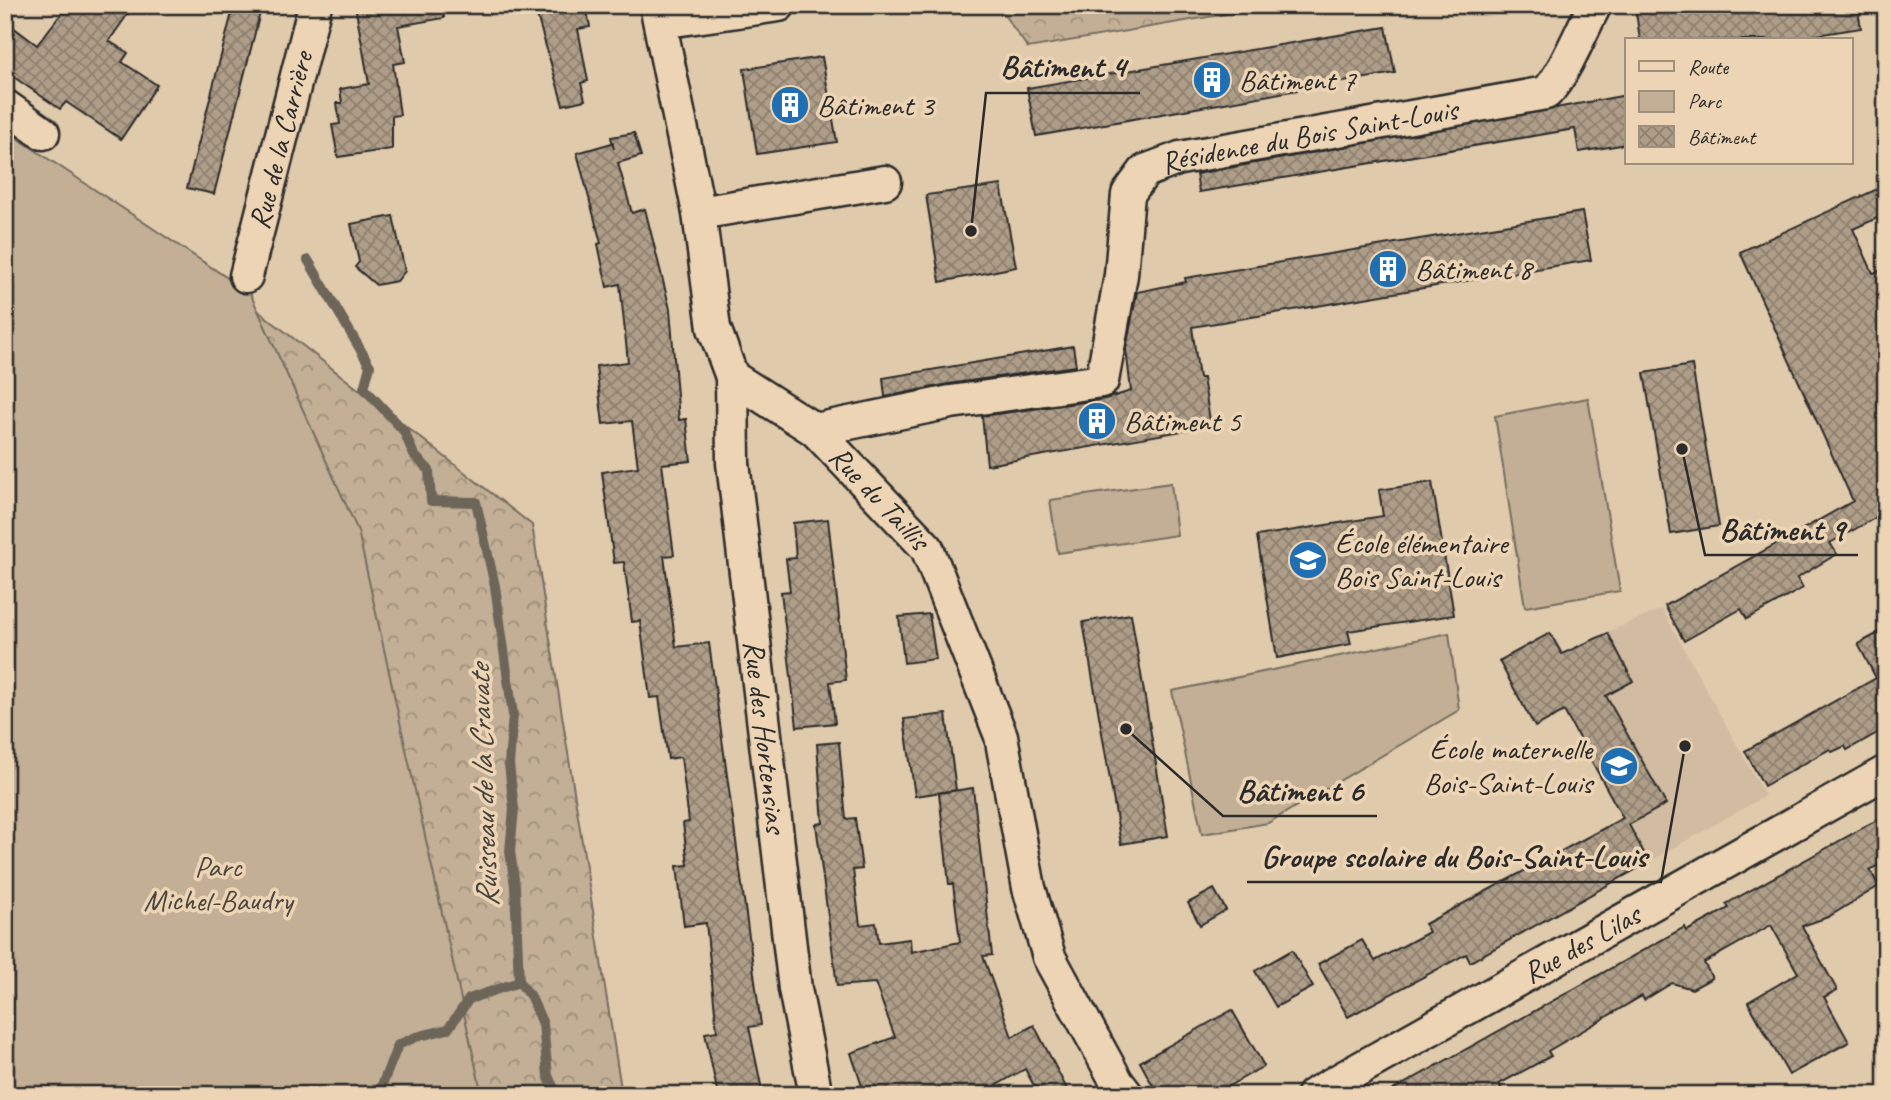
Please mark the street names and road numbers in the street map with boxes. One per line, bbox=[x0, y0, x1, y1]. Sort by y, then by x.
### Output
street label: Rue de la Carrière bbox=[240, 46, 322, 233]
street label: Résidence du Bois Saint-Louis bbox=[1155, 90, 1463, 183]
street label: Rue du Taillis bbox=[821, 438, 940, 560]
street label: Rue des Hortensias bbox=[735, 638, 796, 837]
street label: Rue des Lilas bbox=[1516, 894, 1649, 992]

